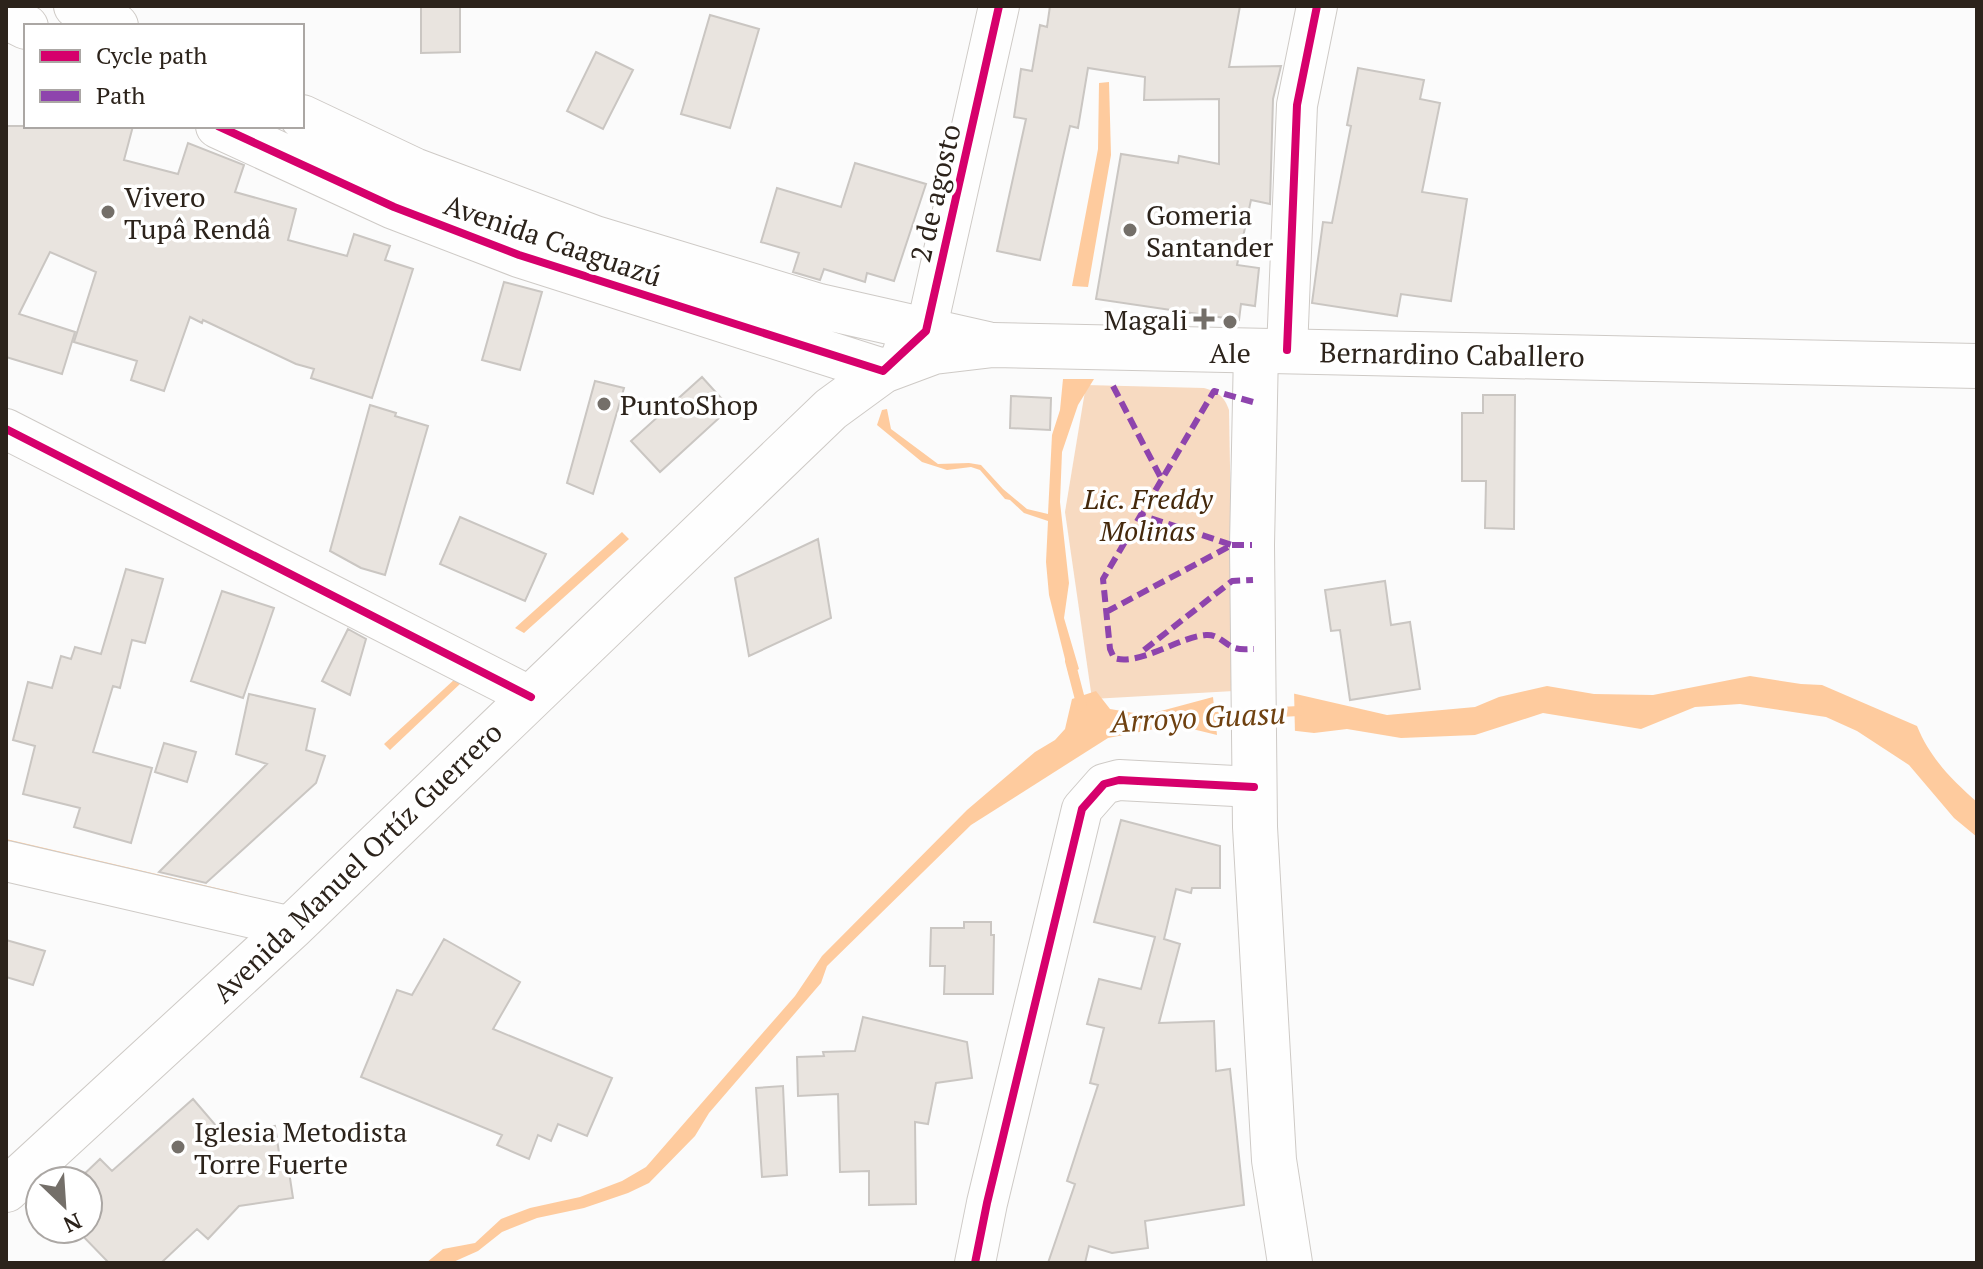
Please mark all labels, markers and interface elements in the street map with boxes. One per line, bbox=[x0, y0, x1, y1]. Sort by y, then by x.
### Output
legend bbox=[24, 24, 304, 128]
text: Cycle path bbox=[96, 39, 207, 71]
text: Path bbox=[96, 79, 145, 111]
street label: 2 de agosto bbox=[901, 120, 969, 266]
place label: Vivero Tupâ Rendâ bbox=[124, 178, 271, 247]
street label: Avenida Caaguazú bbox=[439, 185, 667, 295]
place label: Gomeria Santander bbox=[1146, 196, 1274, 265]
marker: Vivero Tupâ Rendâ bbox=[99, 203, 117, 221]
marker: Gomeria Santander bbox=[1121, 221, 1139, 239]
place label: Magali bbox=[1104, 301, 1188, 338]
marker: Magali bbox=[1195, 310, 1213, 328]
marker: Ale bbox=[1221, 313, 1239, 331]
street label: Bernardino Caballero bbox=[1319, 333, 1585, 375]
place label: Ale bbox=[1209, 334, 1251, 371]
place label: PuntoShop bbox=[620, 386, 758, 423]
marker: PuntoShop bbox=[595, 395, 613, 413]
park label: Lic. Freddy Molinas bbox=[1082, 480, 1214, 549]
water label: Arroyo Guasu bbox=[1107, 692, 1287, 742]
street label: Avenida Manuel Ortíz Guerrero bbox=[204, 714, 510, 1010]
place label: Iglesia Metodista Torre Fuerte bbox=[194, 1113, 407, 1182]
marker: Iglesia Metodista Torre Fuerte bbox=[169, 1138, 187, 1156]
north arrow bbox=[24, 1165, 104, 1245]
text: N bbox=[59, 1207, 86, 1240]

